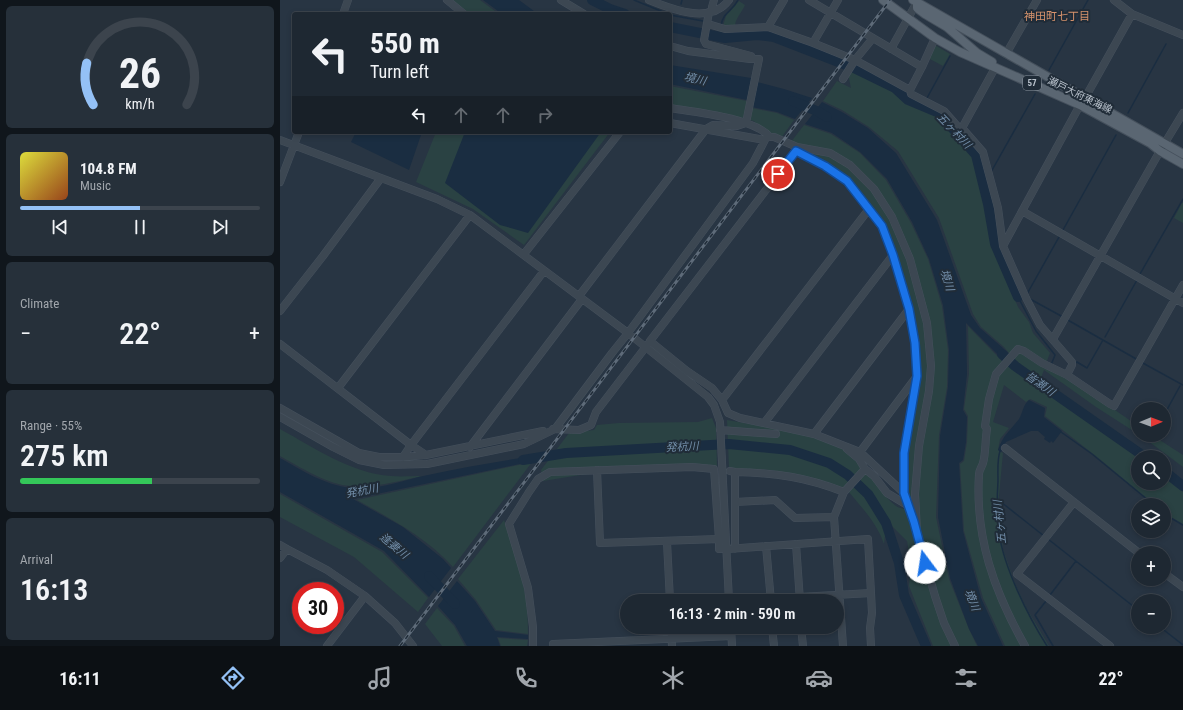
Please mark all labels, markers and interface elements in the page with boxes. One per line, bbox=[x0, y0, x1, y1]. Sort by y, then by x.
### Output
district label: 神田町七丁目 bbox=[1024, 10, 1090, 23]
text: 550 m bbox=[370, 27, 440, 60]
icon: left bbox=[304, 28, 356, 80]
text: 26 bbox=[119, 49, 161, 98]
text: Turn left bbox=[370, 61, 429, 82]
water label: 境川 bbox=[683, 70, 708, 88]
street label: 瀬戸大府東海線 bbox=[1046, 75, 1114, 115]
road number: 57 bbox=[1023, 76, 1041, 90]
text: km/h bbox=[125, 96, 155, 112]
icon: left bbox=[408, 104, 430, 126]
icon: ahead bbox=[450, 104, 472, 126]
icon: ahead bbox=[492, 104, 514, 126]
icon: right bbox=[534, 104, 556, 126]
water label: 五ヶ村川 bbox=[934, 111, 975, 152]
pin bbox=[761, 157, 795, 191]
text: 104.8 FM bbox=[80, 160, 137, 178]
icon: arrive bbox=[767, 163, 789, 185]
text: Music bbox=[80, 178, 111, 193]
icon: previous bbox=[49, 216, 71, 238]
icon: pause bbox=[129, 216, 151, 238]
icon: next bbox=[209, 216, 231, 238]
water label: 境川 bbox=[938, 268, 957, 293]
text: Climate bbox=[20, 296, 59, 311]
text: 22° bbox=[119, 316, 161, 351]
text: − bbox=[20, 321, 31, 346]
text: + bbox=[249, 321, 260, 346]
water label: 皆瀬川 bbox=[1023, 369, 1058, 399]
north arrow bbox=[1131, 402, 1171, 442]
map controls bbox=[1131, 402, 1171, 634]
text: Range · 55% bbox=[20, 418, 82, 433]
text: 275 km bbox=[20, 438, 109, 473]
water label: 発杭川 bbox=[665, 440, 700, 454]
button: search bbox=[1131, 450, 1171, 490]
water label: 発杭川 bbox=[345, 481, 380, 501]
water label: 五ヶ村川 bbox=[991, 498, 1009, 545]
button: layers bbox=[1131, 498, 1171, 538]
water label: 逢妻川 bbox=[377, 531, 412, 562]
position arrow bbox=[904, 542, 946, 584]
button: + bbox=[1131, 546, 1171, 586]
text: Arrival bbox=[20, 552, 53, 567]
text: 16:13 bbox=[20, 572, 88, 607]
speed limit sign: 30 bbox=[292, 582, 344, 634]
water label: 境川 bbox=[962, 587, 982, 614]
button: − bbox=[1131, 594, 1171, 634]
text: 16:13 · 2 min · 590 m bbox=[669, 605, 795, 623]
icon: directions bbox=[219, 664, 247, 692]
icon: music bbox=[366, 664, 394, 692]
icon: phone bbox=[512, 664, 540, 692]
icon: climate bbox=[659, 664, 687, 692]
icon: car bbox=[805, 664, 833, 692]
icon: filters bbox=[952, 664, 980, 692]
text: 16:11 bbox=[59, 668, 101, 689]
text: 22° bbox=[1098, 668, 1124, 689]

